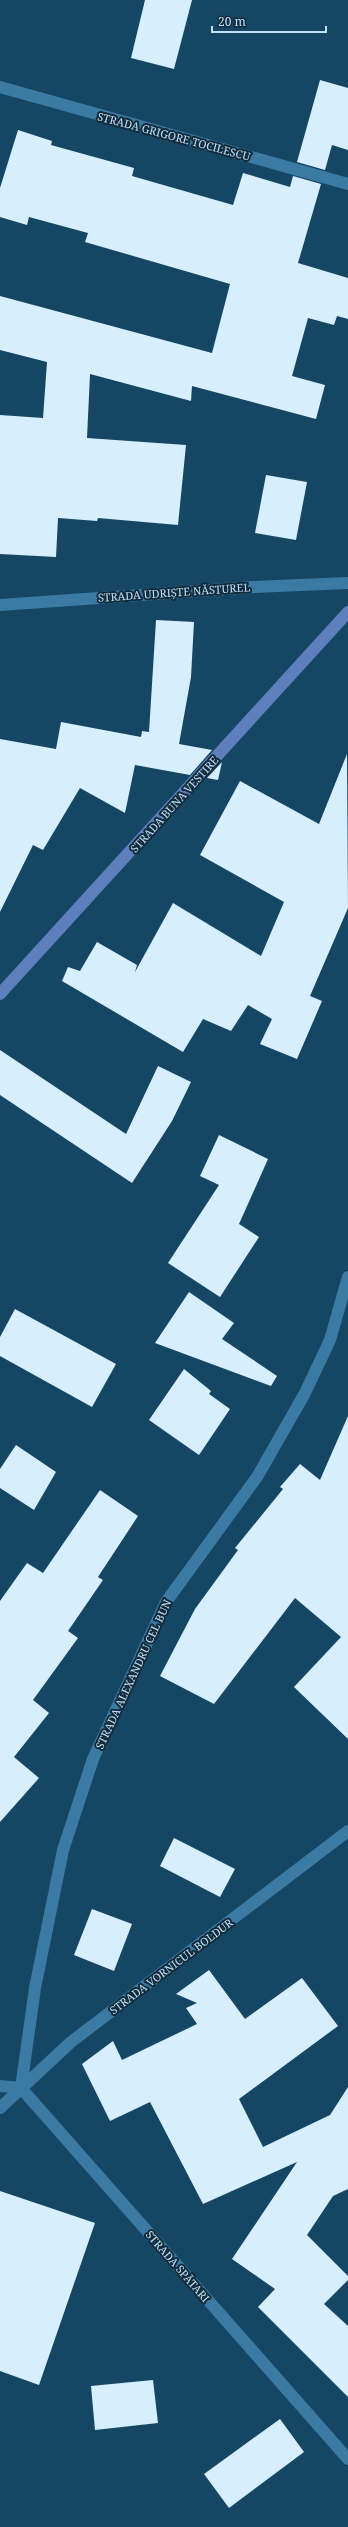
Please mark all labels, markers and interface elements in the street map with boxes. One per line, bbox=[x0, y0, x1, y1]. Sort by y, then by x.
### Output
scale bar bbox=[212, 8, 326, 34]
text: 20 m bbox=[218, 13, 246, 30]
street label: STRADA GRIGORE TOCILESCU bbox=[96, 108, 252, 164]
street label: STRADA UDRIȘTE NĂSTUREL bbox=[97, 579, 251, 605]
street label: STRADA BUNA VESTIRE bbox=[127, 752, 221, 855]
street label: STRADA ALEXANDRU CEL BUN bbox=[92, 1596, 175, 1751]
street label: STRADA VORNICUL BOLDUR bbox=[106, 1914, 236, 2017]
street label: STRADA SPĂTARI bbox=[143, 2227, 213, 2305]

